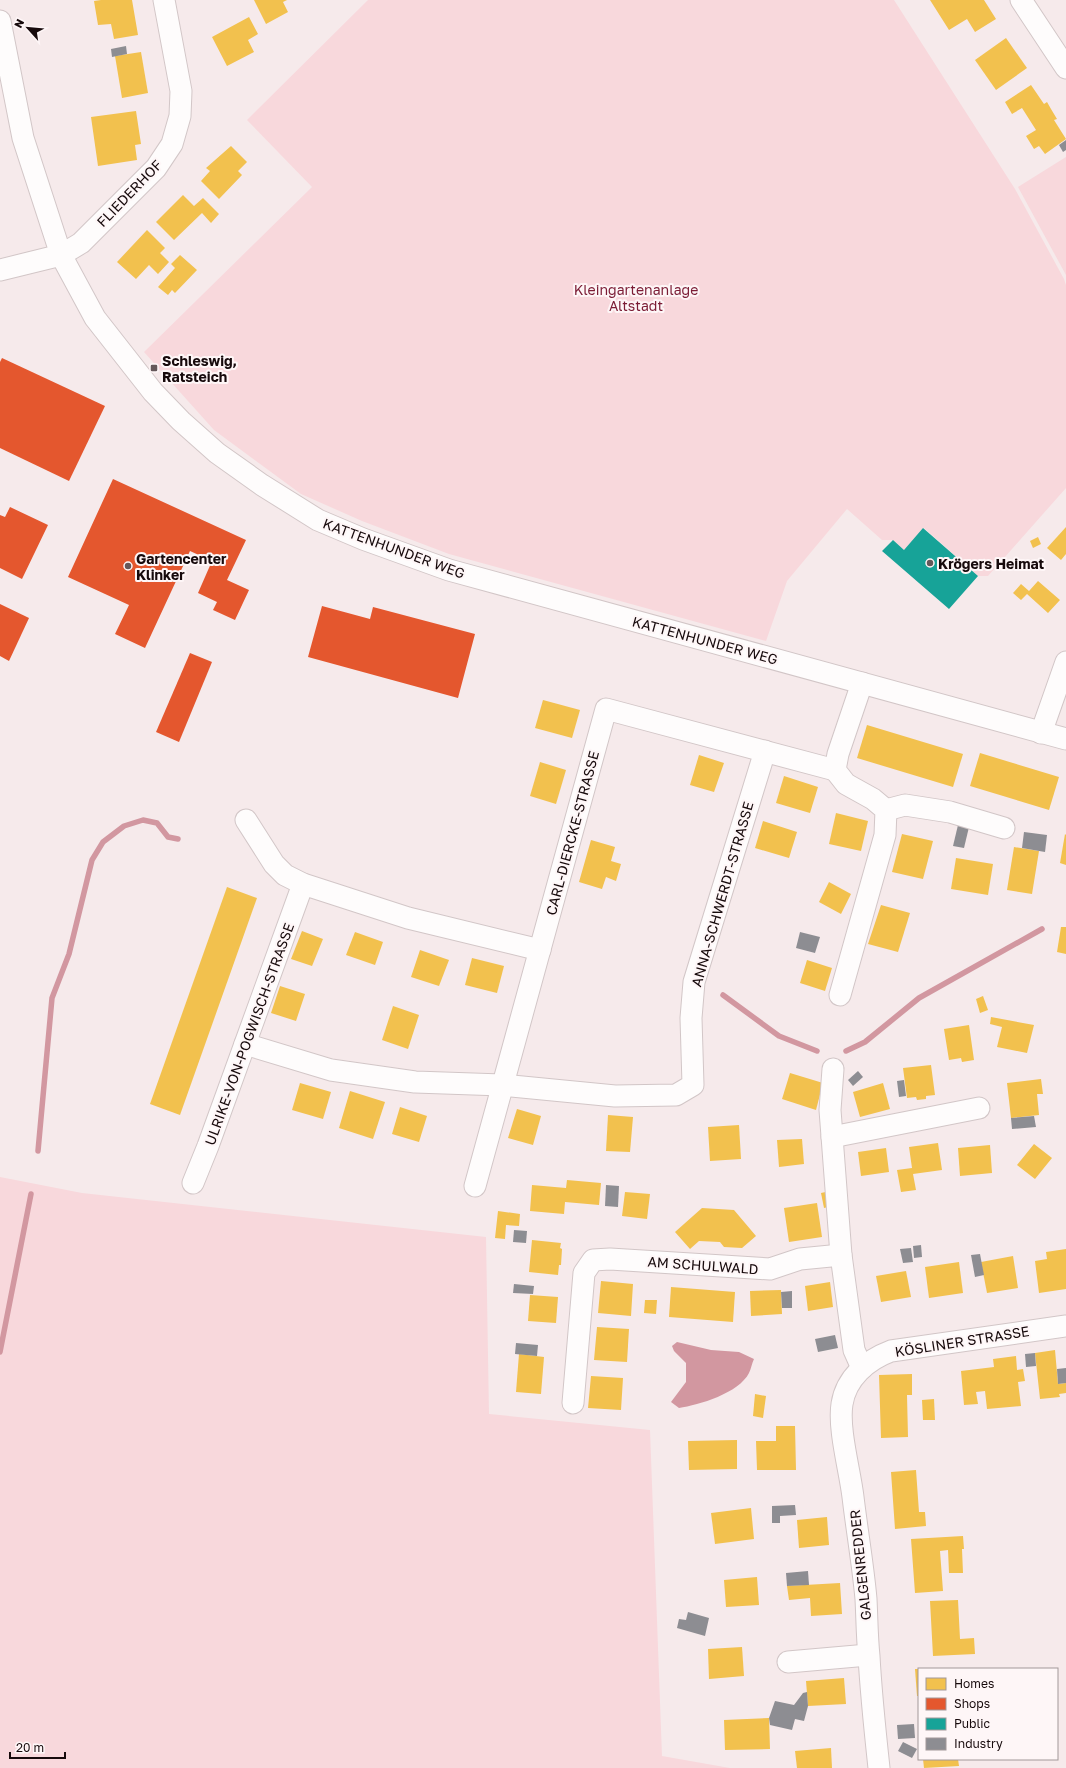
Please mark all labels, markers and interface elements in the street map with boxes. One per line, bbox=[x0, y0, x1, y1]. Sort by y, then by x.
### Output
north arrow bbox=[8, 8, 48, 48]
text: N bbox=[11, 17, 26, 30]
street label: FLIEDERHOF bbox=[93, 156, 165, 230]
park label: Kleingartenanlage Altstadt bbox=[574, 281, 698, 314]
place label: Schleswig, Ratsteich bbox=[162, 352, 237, 385]
marker: Schleswig, Ratsteich bbox=[149, 363, 159, 373]
street label: KATTENHUNDER WEG bbox=[321, 514, 467, 582]
place label: Gartencenter Klinker bbox=[136, 550, 227, 583]
place label: Krögers Heimat bbox=[938, 555, 1045, 572]
marker: Krögers Heimat bbox=[925, 558, 935, 568]
marker: Gartencenter Klinker bbox=[123, 561, 133, 571]
street label: KATTENHUNDER WEG bbox=[630, 612, 780, 668]
street label: CARL-DIERCKE-STRASSE bbox=[542, 749, 602, 917]
street label: ANNA-SCHWERDT-STRASSE bbox=[687, 799, 757, 989]
street label: ULRIKE-VON-POGWISCH-STRASSE bbox=[201, 921, 297, 1147]
street label: AM SCHULWALD bbox=[647, 1253, 759, 1277]
street label: KÖSLINER STRASSE bbox=[894, 1322, 1030, 1360]
street label: GALGENREDDER bbox=[846, 1509, 874, 1621]
legend bbox=[918, 1668, 1058, 1760]
text: Homes bbox=[954, 1676, 994, 1691]
text: Shops bbox=[954, 1696, 990, 1711]
text: Public bbox=[954, 1716, 991, 1731]
scale bar bbox=[10, 1734, 65, 1760]
text: Industry bbox=[954, 1736, 1003, 1751]
text: 20 m bbox=[16, 1740, 44, 1755]

